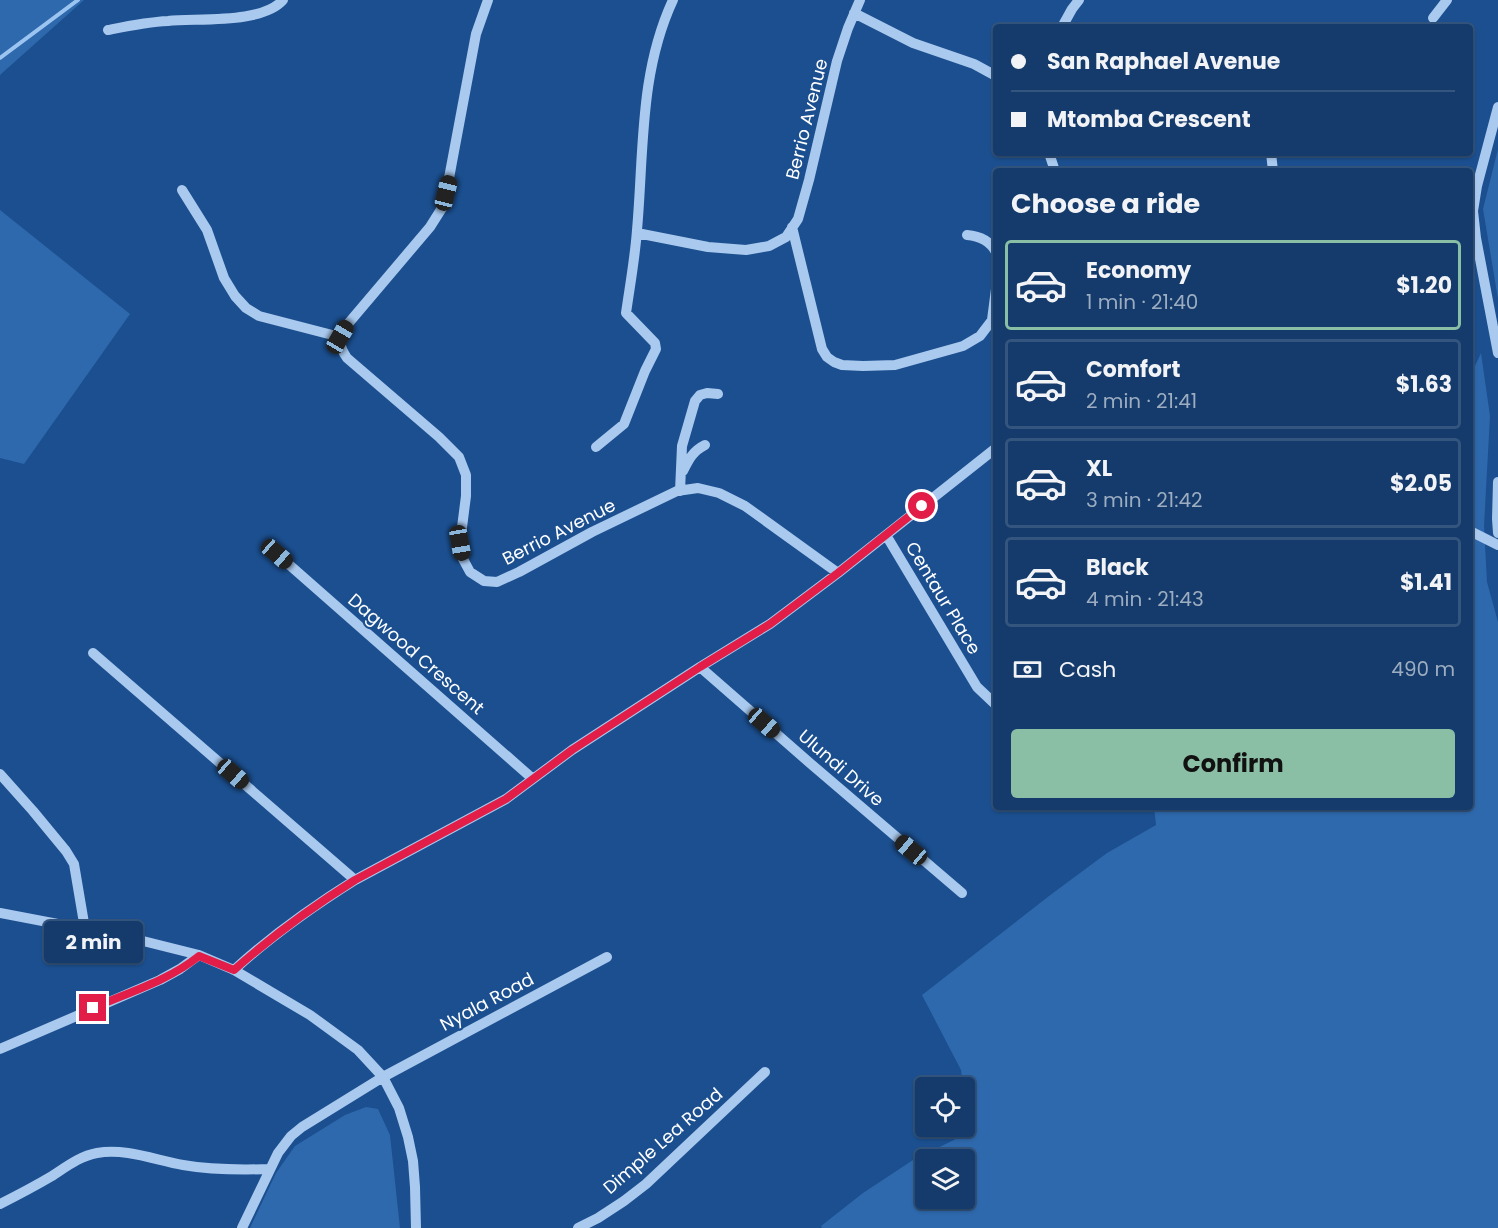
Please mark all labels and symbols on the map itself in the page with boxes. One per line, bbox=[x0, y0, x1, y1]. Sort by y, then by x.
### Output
street label: Berrio Avenue bbox=[779, 56, 834, 182]
car bbox=[433, 173, 459, 213]
car bbox=[323, 317, 357, 357]
street label: Berrio Avenue bbox=[498, 492, 620, 571]
route start bbox=[908, 492, 935, 519]
car bbox=[448, 524, 472, 562]
car bbox=[258, 535, 296, 573]
street label: Centaur Place bbox=[900, 537, 987, 659]
street label: Dagwood Crescent bbox=[343, 587, 490, 720]
car bbox=[745, 704, 783, 742]
street label: Ulundi Drive bbox=[793, 723, 890, 812]
car bbox=[214, 755, 252, 793]
car bbox=[891, 832, 931, 868]
callout: 2 min bbox=[44, 921, 142, 963]
street label: Nyala Road bbox=[435, 966, 538, 1037]
route end bbox=[79, 994, 106, 1021]
street label: Dimple Lea Road bbox=[598, 1082, 728, 1200]

